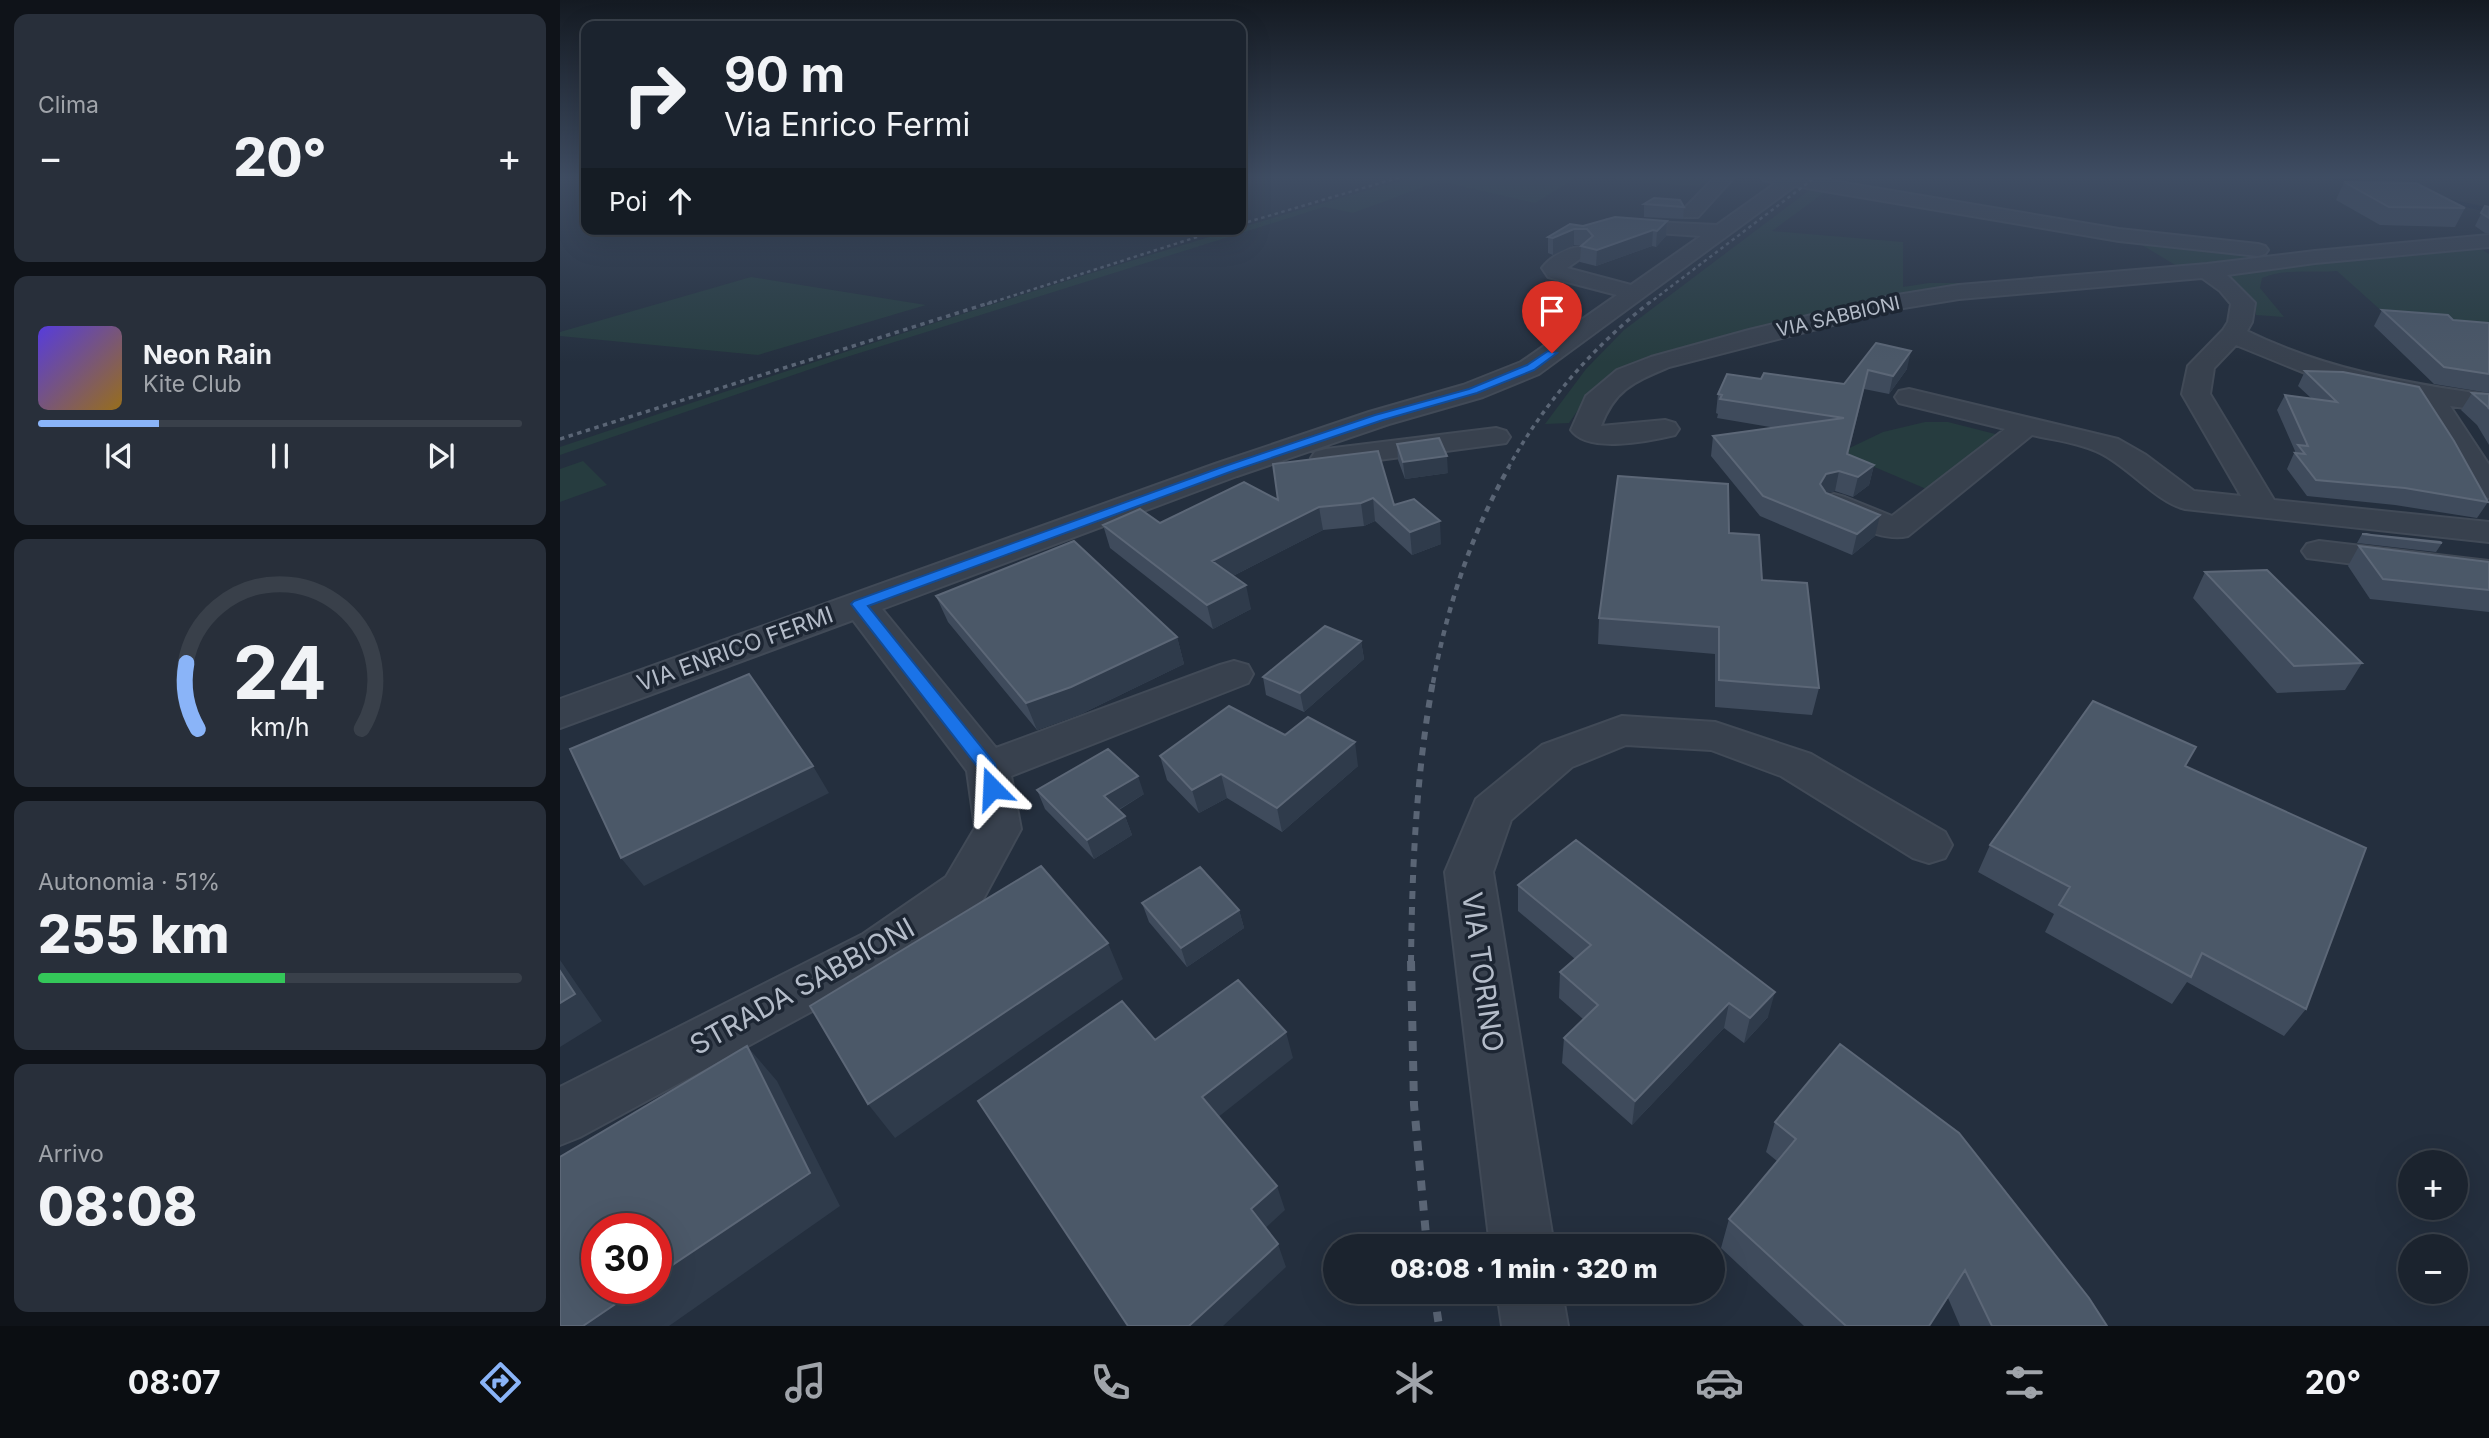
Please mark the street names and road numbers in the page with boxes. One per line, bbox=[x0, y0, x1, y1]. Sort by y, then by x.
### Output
street label: VIA SABBIONI bbox=[1774, 291, 1902, 342]
street label: VIA ENRICO FERMI bbox=[633, 601, 837, 697]
street label: VIA TORINO bbox=[1455, 890, 1511, 1054]
street label: STRADA SABBIONI bbox=[684, 910, 920, 1062]

